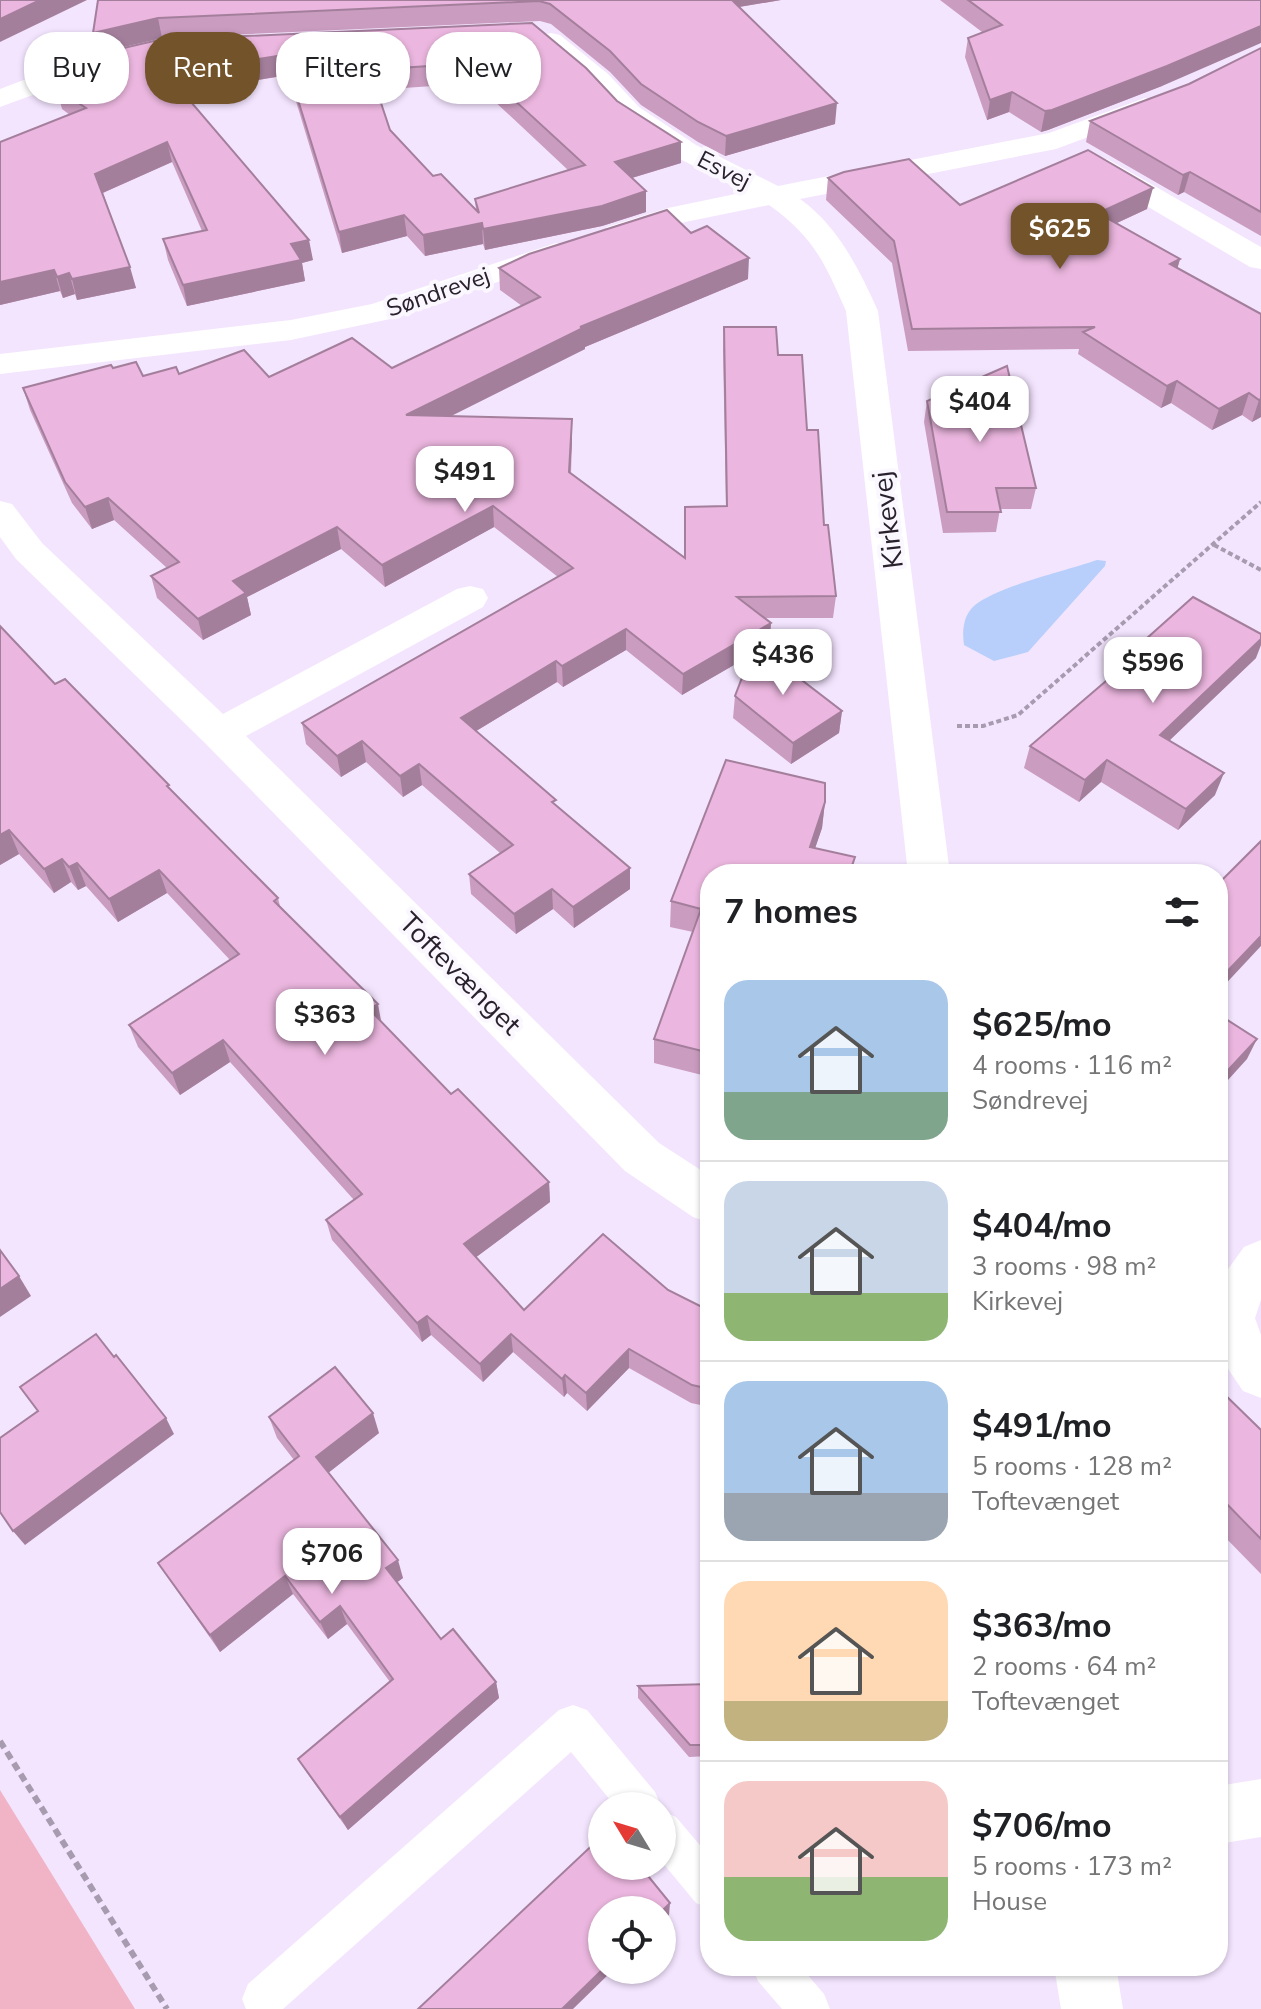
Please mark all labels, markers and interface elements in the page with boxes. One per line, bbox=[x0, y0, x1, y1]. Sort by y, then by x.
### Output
chip: Buy bbox=[24, 32, 129, 104]
chip: Rent bbox=[145, 32, 260, 104]
chip: Filters bbox=[276, 32, 410, 104]
chip: New bbox=[426, 32, 541, 104]
street label: Esvej bbox=[692, 143, 756, 197]
pin: $625 bbox=[1013, 203, 1107, 271]
text: $625 bbox=[1029, 211, 1091, 246]
street label: Søndrevej bbox=[382, 259, 494, 325]
pin: $404 bbox=[933, 376, 1027, 444]
text: $404 bbox=[949, 384, 1011, 419]
pin: $491 bbox=[418, 446, 512, 514]
text: $491 bbox=[434, 454, 496, 489]
street label: Kirkevej bbox=[863, 469, 913, 571]
pin: $436 bbox=[736, 629, 830, 697]
text: $436 bbox=[752, 637, 814, 672]
pin: $596 bbox=[1106, 637, 1200, 705]
text: $596 bbox=[1122, 645, 1184, 680]
text: 7 homes bbox=[724, 889, 858, 935]
icon: filters bbox=[1160, 890, 1204, 934]
street label: Toftevænget bbox=[391, 905, 530, 1044]
pin: $363 bbox=[278, 989, 372, 1057]
text: $363 bbox=[294, 997, 356, 1032]
text: $625/mo bbox=[972, 1002, 1112, 1048]
icon: home bbox=[788, 1012, 884, 1108]
text: 4 rooms · 116 m² bbox=[972, 1048, 1172, 1083]
text: Søndrevej bbox=[972, 1083, 1088, 1118]
text: $404/mo bbox=[972, 1203, 1112, 1249]
icon: home bbox=[788, 1213, 884, 1309]
text: 3 rooms · 98 m² bbox=[972, 1249, 1156, 1284]
text: Kirkevej bbox=[972, 1284, 1063, 1319]
text: $491/mo bbox=[972, 1403, 1112, 1449]
icon: home bbox=[788, 1413, 884, 1509]
text: 5 rooms · 128 m² bbox=[972, 1449, 1172, 1484]
text: Toftevænget bbox=[972, 1484, 1119, 1519]
pin: $706 bbox=[285, 1528, 379, 1596]
text: $706 bbox=[301, 1536, 363, 1571]
text: $363/mo bbox=[972, 1603, 1112, 1649]
icon: home bbox=[788, 1613, 884, 1709]
text: 2 rooms · 64 m² bbox=[972, 1649, 1156, 1684]
text: Toftevænget bbox=[972, 1684, 1119, 1719]
north arrow bbox=[588, 1792, 676, 1880]
map controls bbox=[588, 1792, 676, 1984]
text: $706/mo bbox=[972, 1803, 1112, 1849]
icon: home bbox=[788, 1813, 884, 1909]
text: 5 rooms · 173 m² bbox=[972, 1849, 1172, 1884]
text: House bbox=[972, 1884, 1047, 1919]
button: locate bbox=[588, 1896, 676, 1984]

